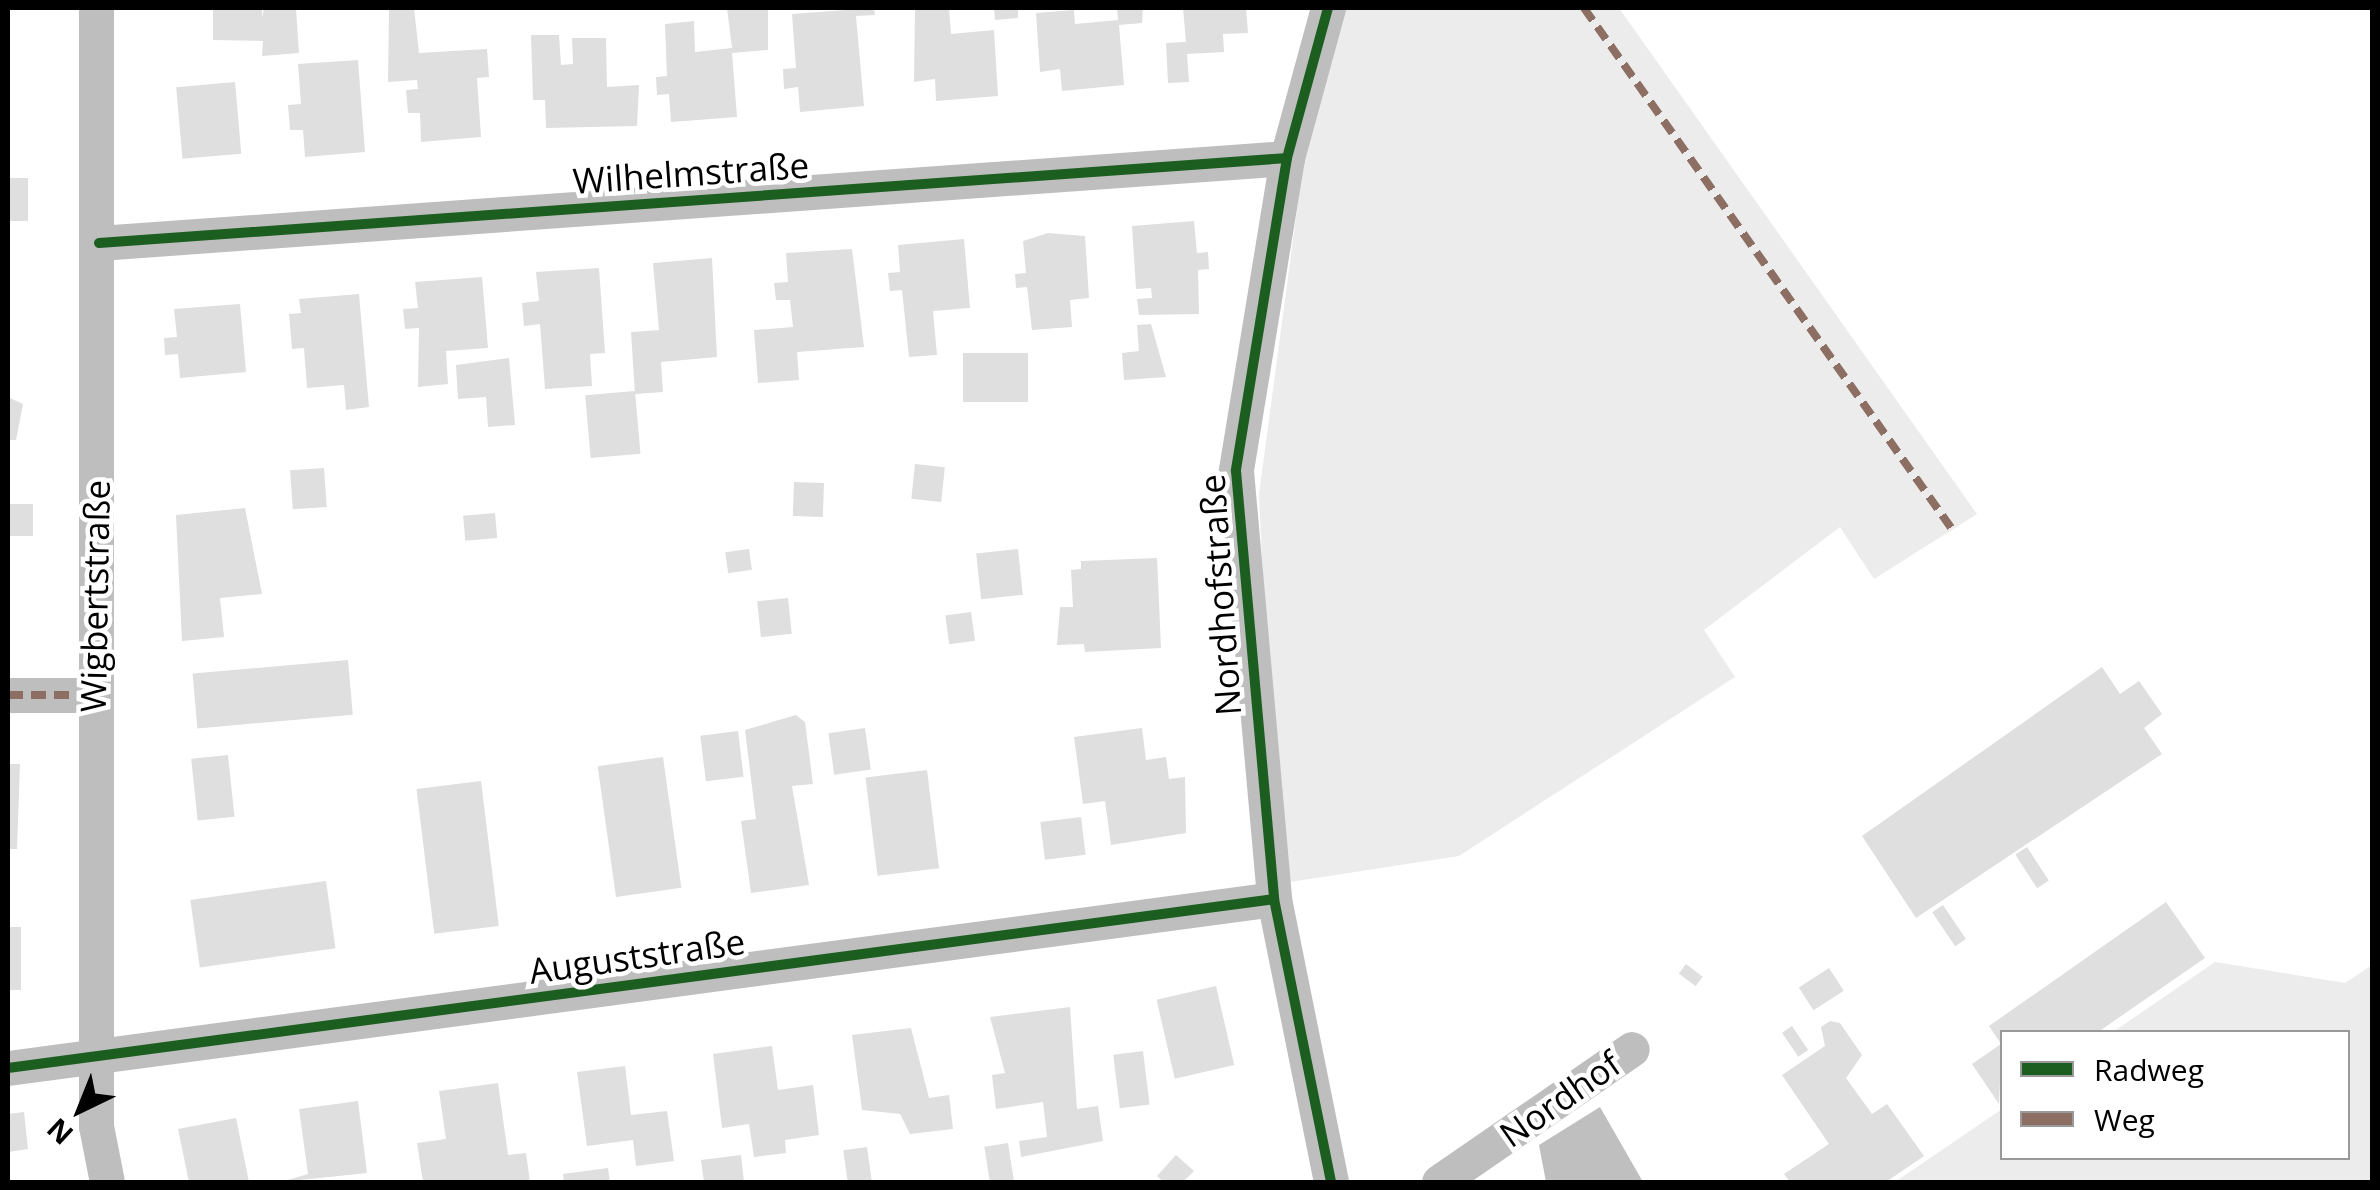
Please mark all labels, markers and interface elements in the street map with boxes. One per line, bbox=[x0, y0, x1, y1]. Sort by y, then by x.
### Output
street label: Wilhelmstraße bbox=[571, 144, 811, 202]
street label: Nordhofstraße bbox=[1191, 473, 1249, 717]
street label: Wigbertstraße bbox=[72, 479, 118, 713]
street label: Auguststraße bbox=[526, 920, 748, 992]
legend bbox=[2000, 1030, 2350, 1160]
street label: Nordhof bbox=[1492, 1042, 1628, 1156]
text: Radweg bbox=[2094, 1049, 2204, 1090]
north arrow bbox=[30, 1060, 130, 1160]
text: Weg bbox=[2094, 1099, 2155, 1140]
text: N bbox=[38, 1110, 81, 1154]

